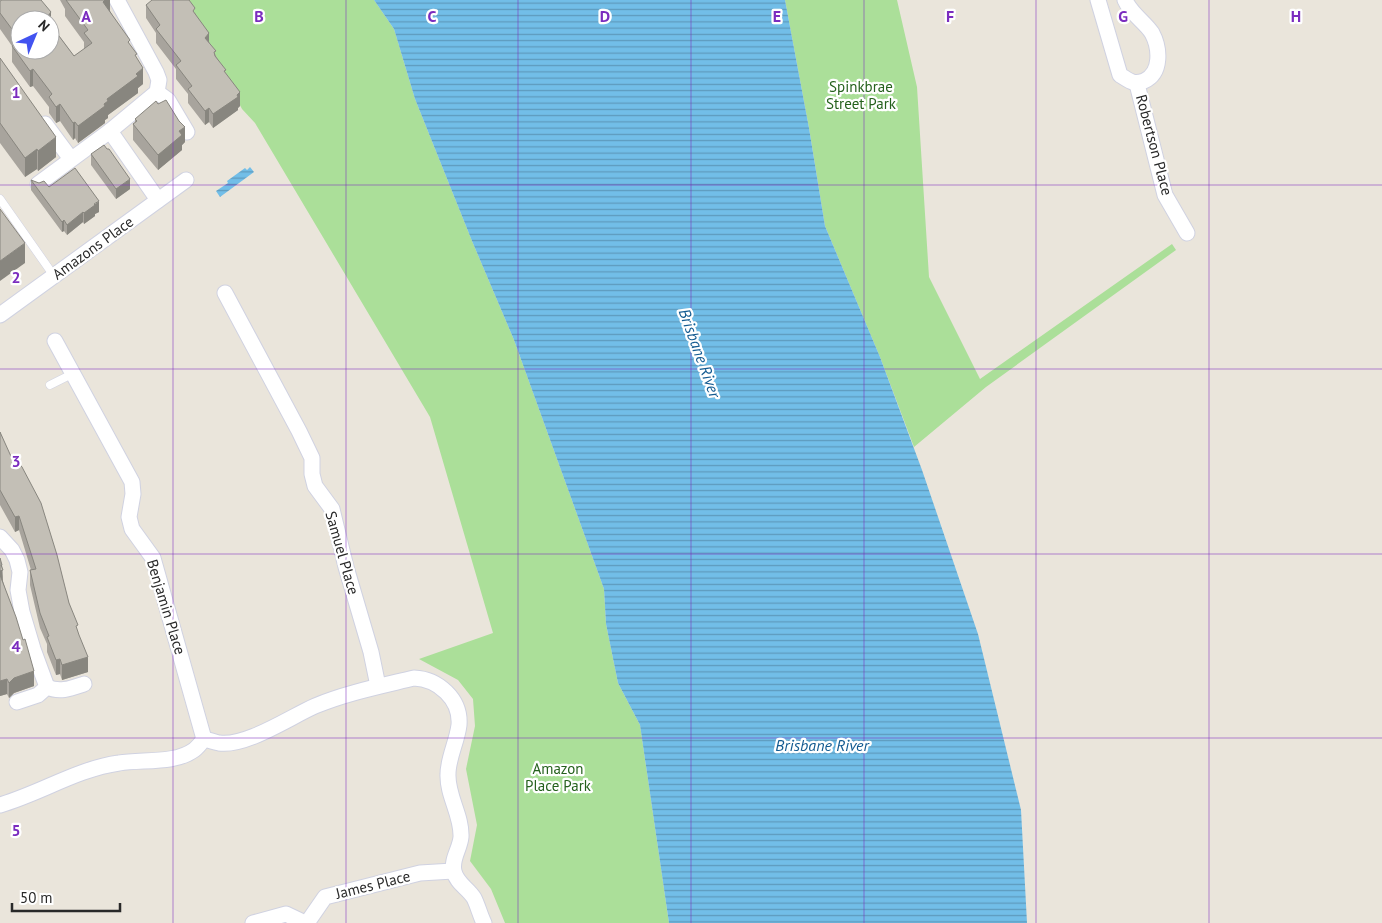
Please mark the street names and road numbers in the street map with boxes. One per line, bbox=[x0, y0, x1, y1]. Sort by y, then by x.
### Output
street label: Robertson Place bbox=[1132, 92, 1177, 197]
street label: Amazons Place bbox=[48, 212, 137, 283]
street label: Samuel Place bbox=[322, 509, 363, 597]
street label: Benjamin Place bbox=[143, 557, 190, 657]
street label: James Place bbox=[333, 866, 412, 903]

